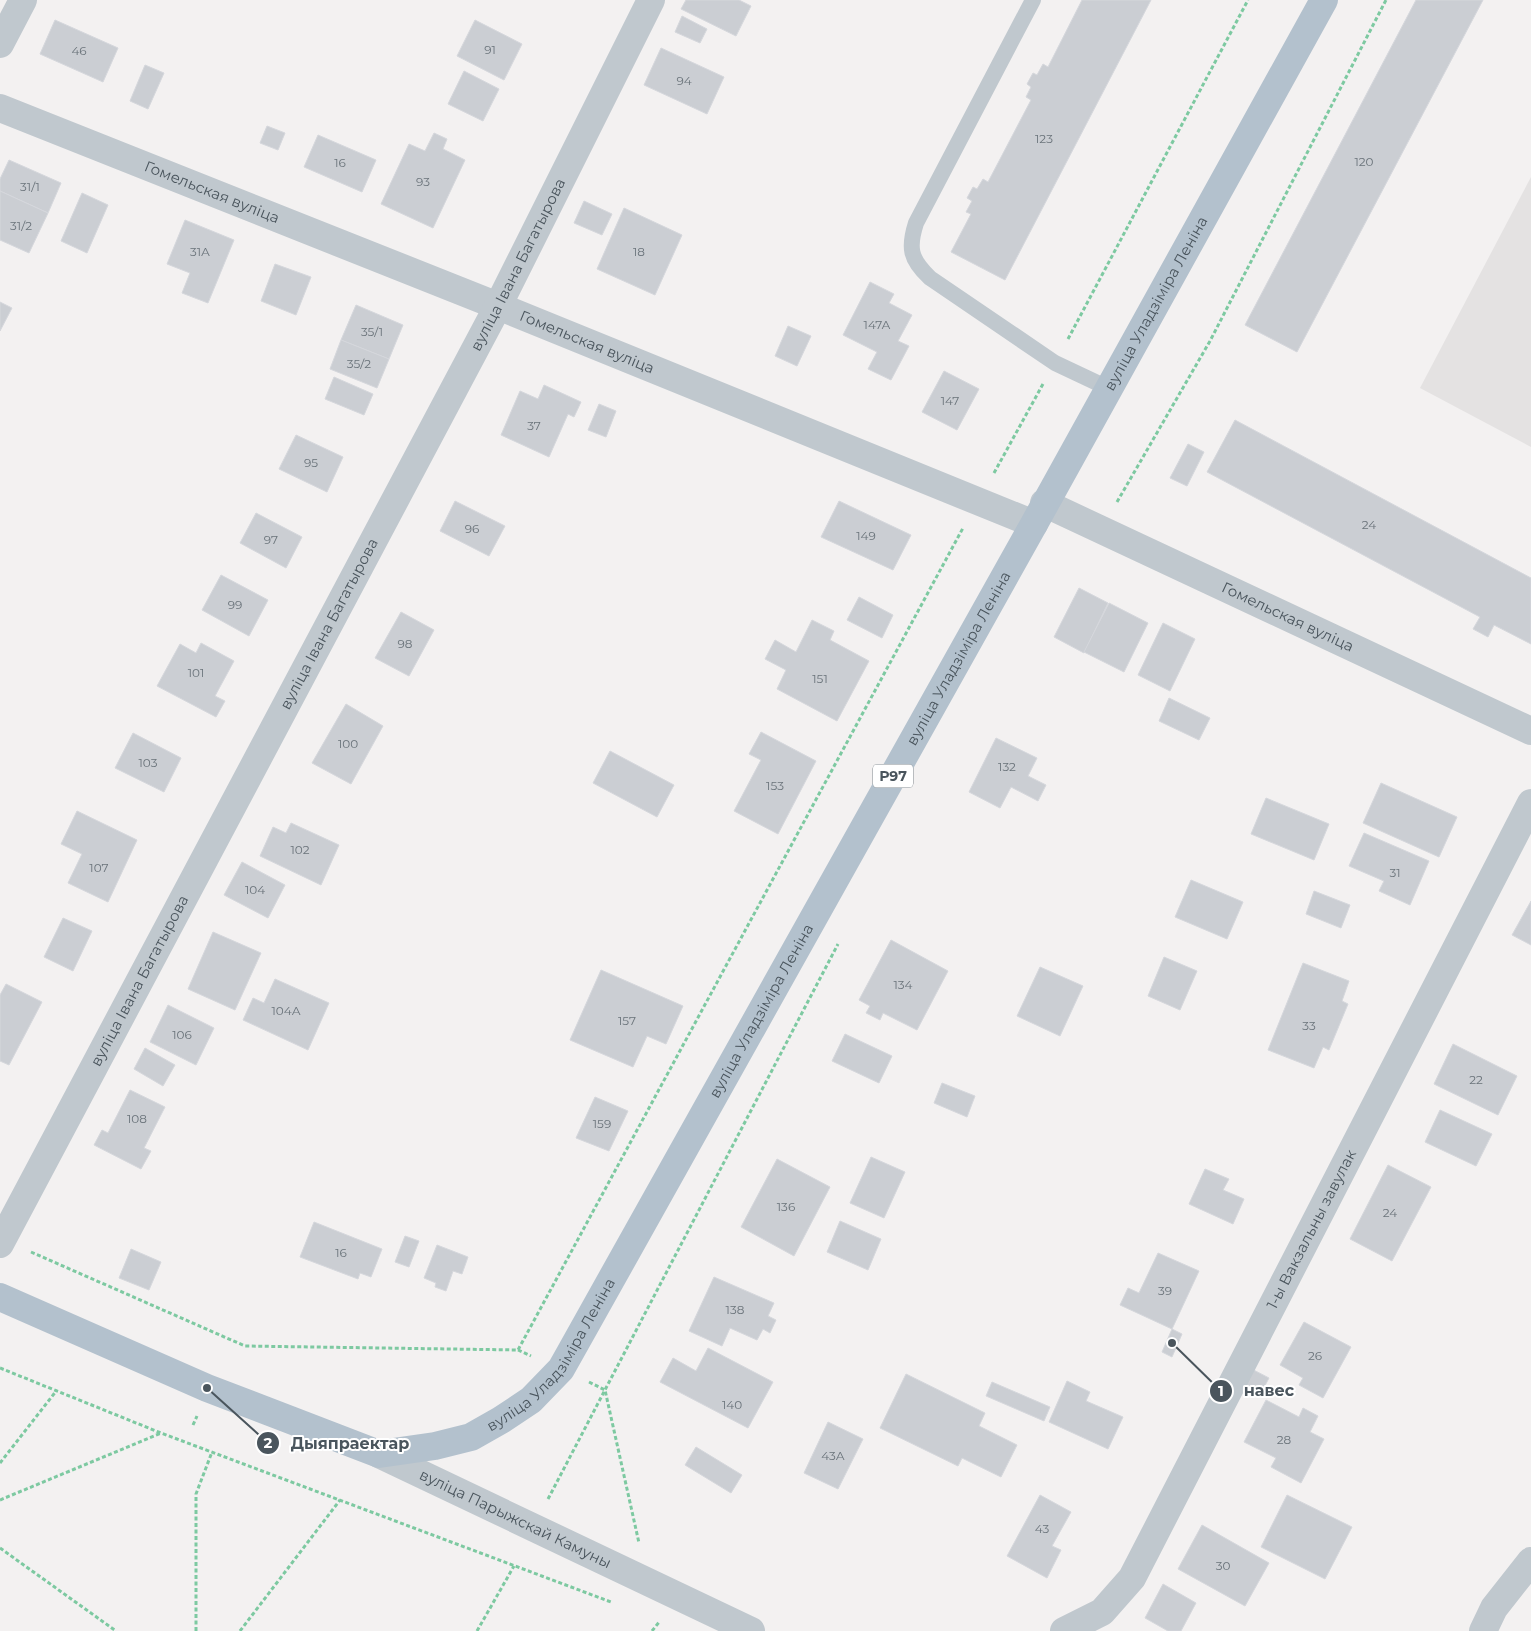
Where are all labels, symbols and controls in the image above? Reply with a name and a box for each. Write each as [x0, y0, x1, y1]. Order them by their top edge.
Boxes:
house number: 91 [484, 42, 496, 57]
house number: 46 [71, 43, 87, 58]
house number: 94 [676, 73, 692, 88]
house number: 123 [1035, 131, 1053, 146]
house number: 120 [1354, 154, 1374, 169]
house number: 16 [334, 155, 346, 170]
street label: Гомельская вуліца [142, 156, 282, 227]
house number: 93 [416, 174, 430, 189]
street label: вуліца Івана Багатырова [466, 175, 569, 354]
house number: 31/1 [20, 179, 40, 194]
street label: вуліца Уладзіміра Леніна [1100, 213, 1211, 394]
house number: 31/2 [10, 218, 32, 233]
house number: 31А [190, 244, 210, 259]
house number: 18 [633, 244, 645, 259]
street label: Гомельская вуліца [517, 306, 657, 378]
house number: 147А [864, 317, 891, 332]
house number: 35/1 [361, 324, 383, 339]
house number: 35/2 [347, 356, 371, 371]
house number: 147 [941, 393, 959, 408]
house number: 37 [527, 418, 541, 433]
house number: 95 [304, 455, 318, 470]
house number: 24 [1362, 517, 1376, 532]
house number: 96 [465, 521, 479, 536]
house number: 149 [856, 528, 876, 543]
house number: 97 [264, 532, 278, 547]
street label: вуліца Івана Багатырова [276, 535, 382, 713]
street label: вуліца Уладзіміра Леніна [902, 568, 1015, 749]
street label: Гомельская вуліца [1219, 578, 1357, 656]
house number: 99 [228, 597, 242, 612]
house number: 98 [398, 636, 413, 651]
house number: 101 [188, 665, 204, 680]
house number: 151 [812, 671, 828, 686]
house number: 100 [338, 736, 358, 751]
house number: 103 [139, 755, 158, 770]
house number: 132 [998, 759, 1016, 774]
road number: Р97 [873, 764, 913, 788]
house number: 153 [766, 778, 784, 793]
house number: 102 [290, 842, 310, 857]
house number: 107 [89, 860, 109, 875]
house number: 31 [1389, 865, 1401, 880]
house number: 104 [245, 882, 265, 897]
street label: вуліца Івана Багатырова [86, 892, 193, 1069]
street label: вуліца Уладзіміра Леніна [705, 920, 817, 1101]
house number: 134 [893, 977, 913, 992]
house number: 104А [271, 1003, 301, 1018]
house number: 157 [618, 1013, 636, 1028]
house number: 33 [1302, 1018, 1316, 1033]
house number: 106 [172, 1027, 192, 1042]
house number: 22 [1469, 1072, 1483, 1087]
house number: 108 [127, 1111, 147, 1126]
house number: 159 [593, 1116, 611, 1131]
street label: 1-ы Вакзальны завулак [1262, 1146, 1360, 1312]
house number: 136 [777, 1199, 795, 1214]
house number: 24 [1383, 1205, 1397, 1220]
house number: 16 [335, 1245, 347, 1260]
street label: вуліца Уладзіміра Леніна [483, 1275, 619, 1435]
house number: 39 [1158, 1283, 1172, 1298]
house number: 138 [726, 1302, 745, 1317]
house number: 26 [1308, 1348, 1322, 1363]
callout: навес [1209, 1375, 1304, 1406]
text: 1 [1218, 1381, 1224, 1400]
text: навес [1244, 1381, 1295, 1400]
house number: 140 [722, 1397, 742, 1412]
callout: Дыяпраектар [256, 1427, 419, 1458]
house number: 28 [1277, 1432, 1292, 1447]
text: 2 [264, 1433, 273, 1452]
text: Дыяпраектар [291, 1434, 409, 1453]
house number: 43А [821, 1448, 845, 1463]
street label: вуліца Парыжскай Камуны [417, 1465, 615, 1572]
house number: 43 [1035, 1521, 1049, 1536]
house number: 30 [1216, 1558, 1230, 1573]

